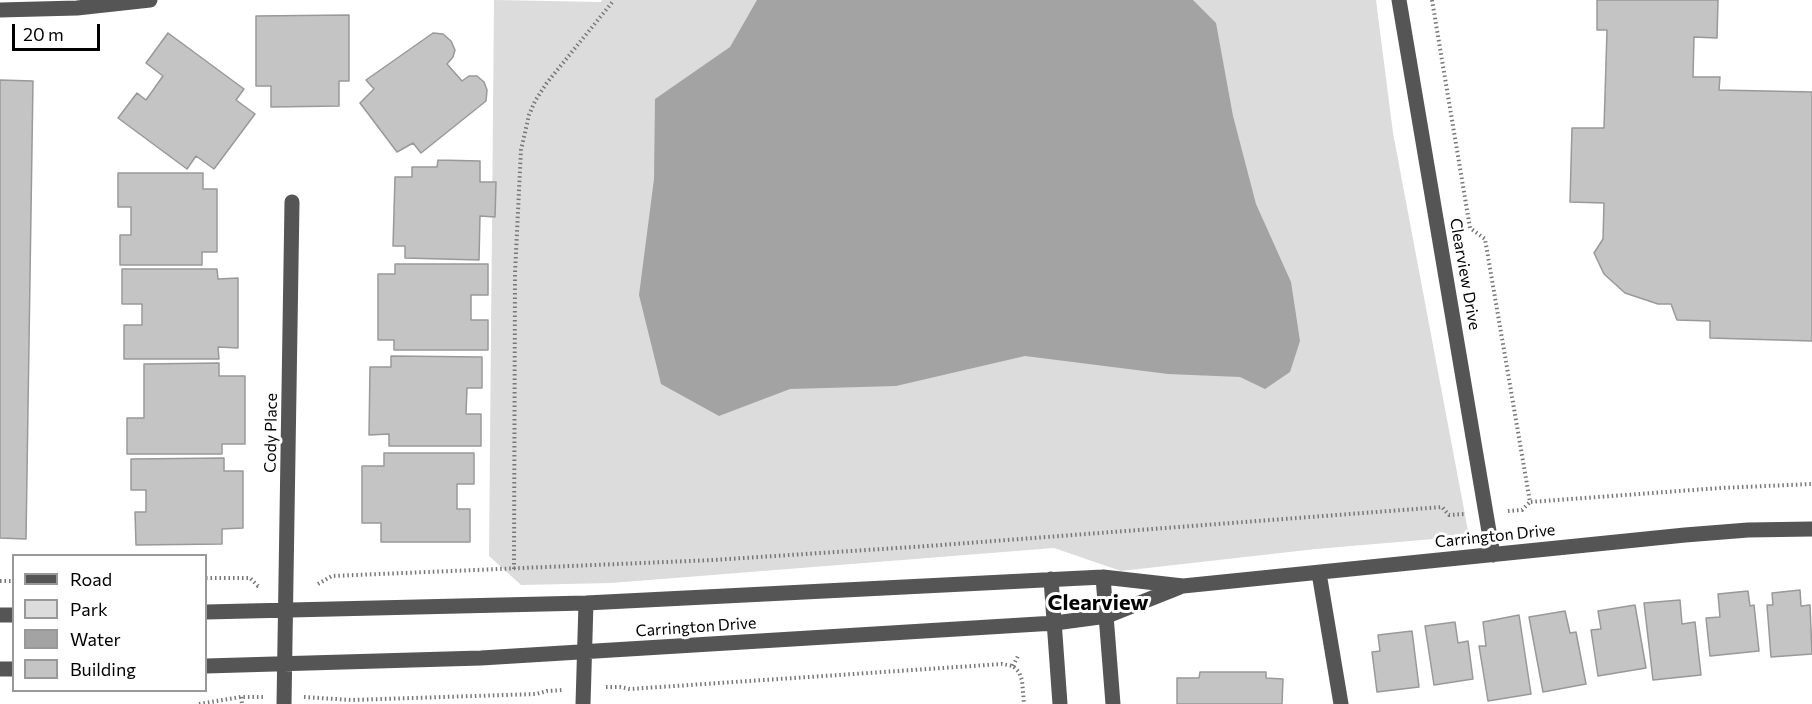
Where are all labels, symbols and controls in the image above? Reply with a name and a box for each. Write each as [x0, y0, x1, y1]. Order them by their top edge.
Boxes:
scale bar [15, 12, 104, 50]
text: 20 m [23, 23, 64, 45]
street label: Clearview Drive [1446, 217, 1484, 331]
street label: Cody Place [261, 393, 281, 473]
street label: Carrington Drive [1434, 520, 1556, 552]
legend [12, 554, 207, 692]
text: Road [70, 568, 112, 590]
district label: Clearview [1048, 590, 1148, 616]
text: Park [70, 598, 108, 620]
street label: Carrington Drive [635, 613, 757, 641]
text: Water [70, 628, 121, 650]
text: Building [70, 658, 136, 680]

